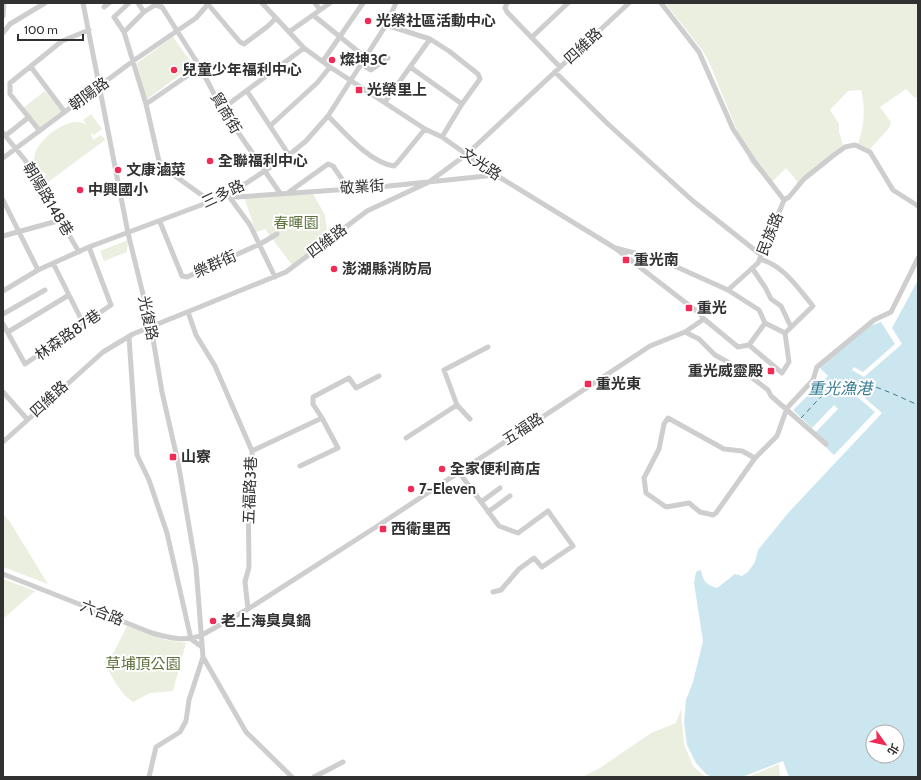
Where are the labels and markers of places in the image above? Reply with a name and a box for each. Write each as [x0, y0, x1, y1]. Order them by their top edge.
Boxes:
place label: 光榮社區活動中心 [376, 12, 496, 30]
marker: 光榮社區活動中心 [363, 16, 373, 26]
place label: 燦坤3C [340, 51, 387, 69]
marker: 燦坤3C [327, 55, 337, 65]
place label: 兒童少年福利中心 [182, 61, 302, 79]
marker: 兒童少年福利中心 [169, 65, 179, 75]
place label: 光榮里上 [367, 81, 427, 99]
marker: 光榮里上 [354, 85, 364, 95]
place label: 全聯福利中心 [218, 152, 308, 170]
marker: 全聯福利中心 [205, 156, 215, 166]
place label: 文康滷菜 [126, 161, 186, 179]
marker: 文康滷菜 [113, 165, 123, 175]
place label: 中興國小 [88, 181, 149, 199]
marker: 中興國小 [75, 185, 85, 195]
place label: 重光南 [634, 251, 679, 269]
marker: 重光南 [621, 255, 631, 265]
place label: 澎湖縣消防局 [342, 260, 432, 278]
marker: 澎湖縣消防局 [329, 264, 339, 274]
place label: 重光 [697, 299, 727, 317]
marker: 重光 [684, 303, 694, 313]
place label: 重光威靈殿 [688, 362, 763, 380]
marker: 重光威靈殿 [766, 366, 776, 376]
place label: 重光東 [596, 375, 641, 393]
marker: 重光東 [583, 379, 593, 389]
place label: 山寮 [181, 448, 211, 466]
marker: 山寮 [168, 452, 178, 462]
place label: 全家便利商店 [450, 460, 540, 478]
marker: 全家便利商店 [437, 464, 447, 474]
place label: 7-Eleven [419, 480, 476, 498]
marker: 7-Eleven [406, 484, 416, 494]
place label: 西衛里西 [391, 520, 451, 538]
marker: 西衛里西 [378, 524, 388, 534]
place label: 老上海臭臭鍋 [221, 612, 311, 630]
marker: 老上海臭臭鍋 [208, 616, 218, 626]

